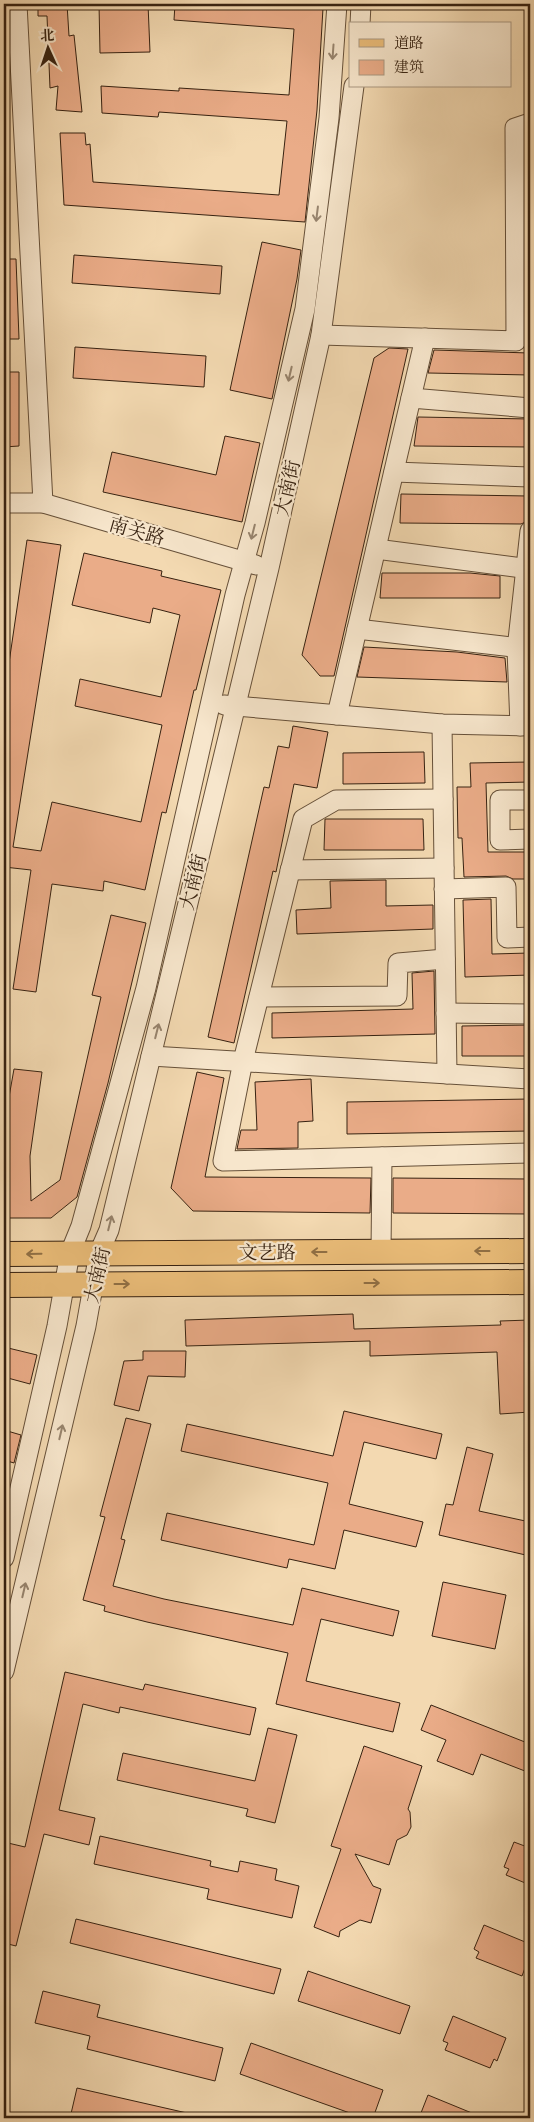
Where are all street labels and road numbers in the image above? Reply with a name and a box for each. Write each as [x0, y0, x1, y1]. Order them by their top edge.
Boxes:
street label: 大南街 [269, 458, 305, 518]
street label: 南关路 [106, 512, 168, 550]
street label: 大南街 [175, 852, 211, 912]
street label: 文艺路 [238, 1241, 296, 1264]
street label: 大南街 [79, 1245, 115, 1305]

